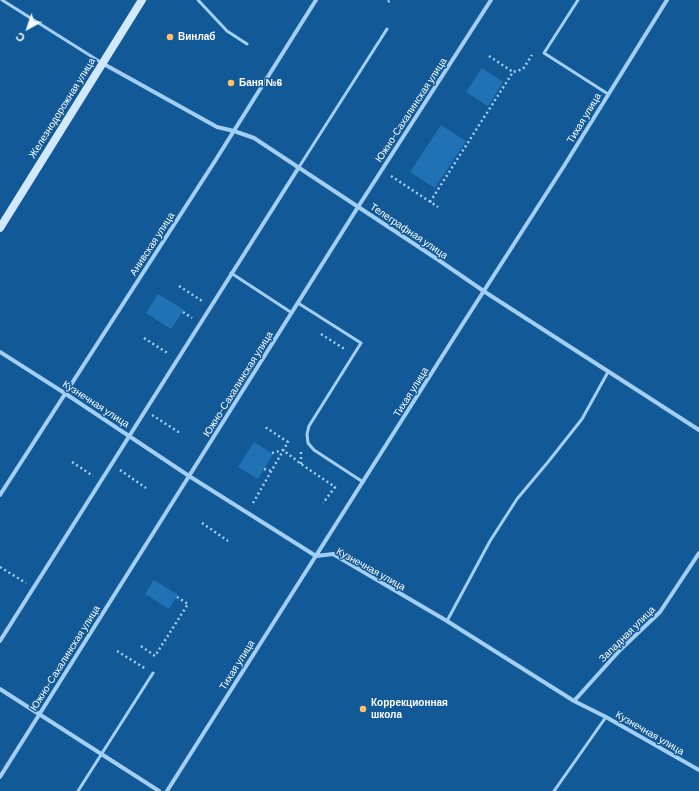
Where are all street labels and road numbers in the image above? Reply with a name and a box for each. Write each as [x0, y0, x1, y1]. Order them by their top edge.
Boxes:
street label: Железнодорожная улица [26, 56, 98, 160]
street label: Южно-Сахалинская улица [373, 56, 449, 164]
street label: Тихая улица [564, 91, 604, 145]
street label: Телеграфная улица [368, 201, 450, 261]
street label: Анивская улица [127, 210, 177, 278]
street label: Южно-Сахалинская улица [201, 329, 275, 439]
street label: Тихая улица [391, 365, 431, 419]
street label: Кузнечная улица [60, 378, 132, 430]
street label: Кузнечная улица [334, 545, 408, 593]
street label: Южно-Сахалинская улица [28, 603, 102, 713]
street label: Западная улица [596, 603, 658, 665]
street label: Тихая улица [217, 638, 257, 692]
street label: Кузнечная улица [614, 708, 686, 758]

